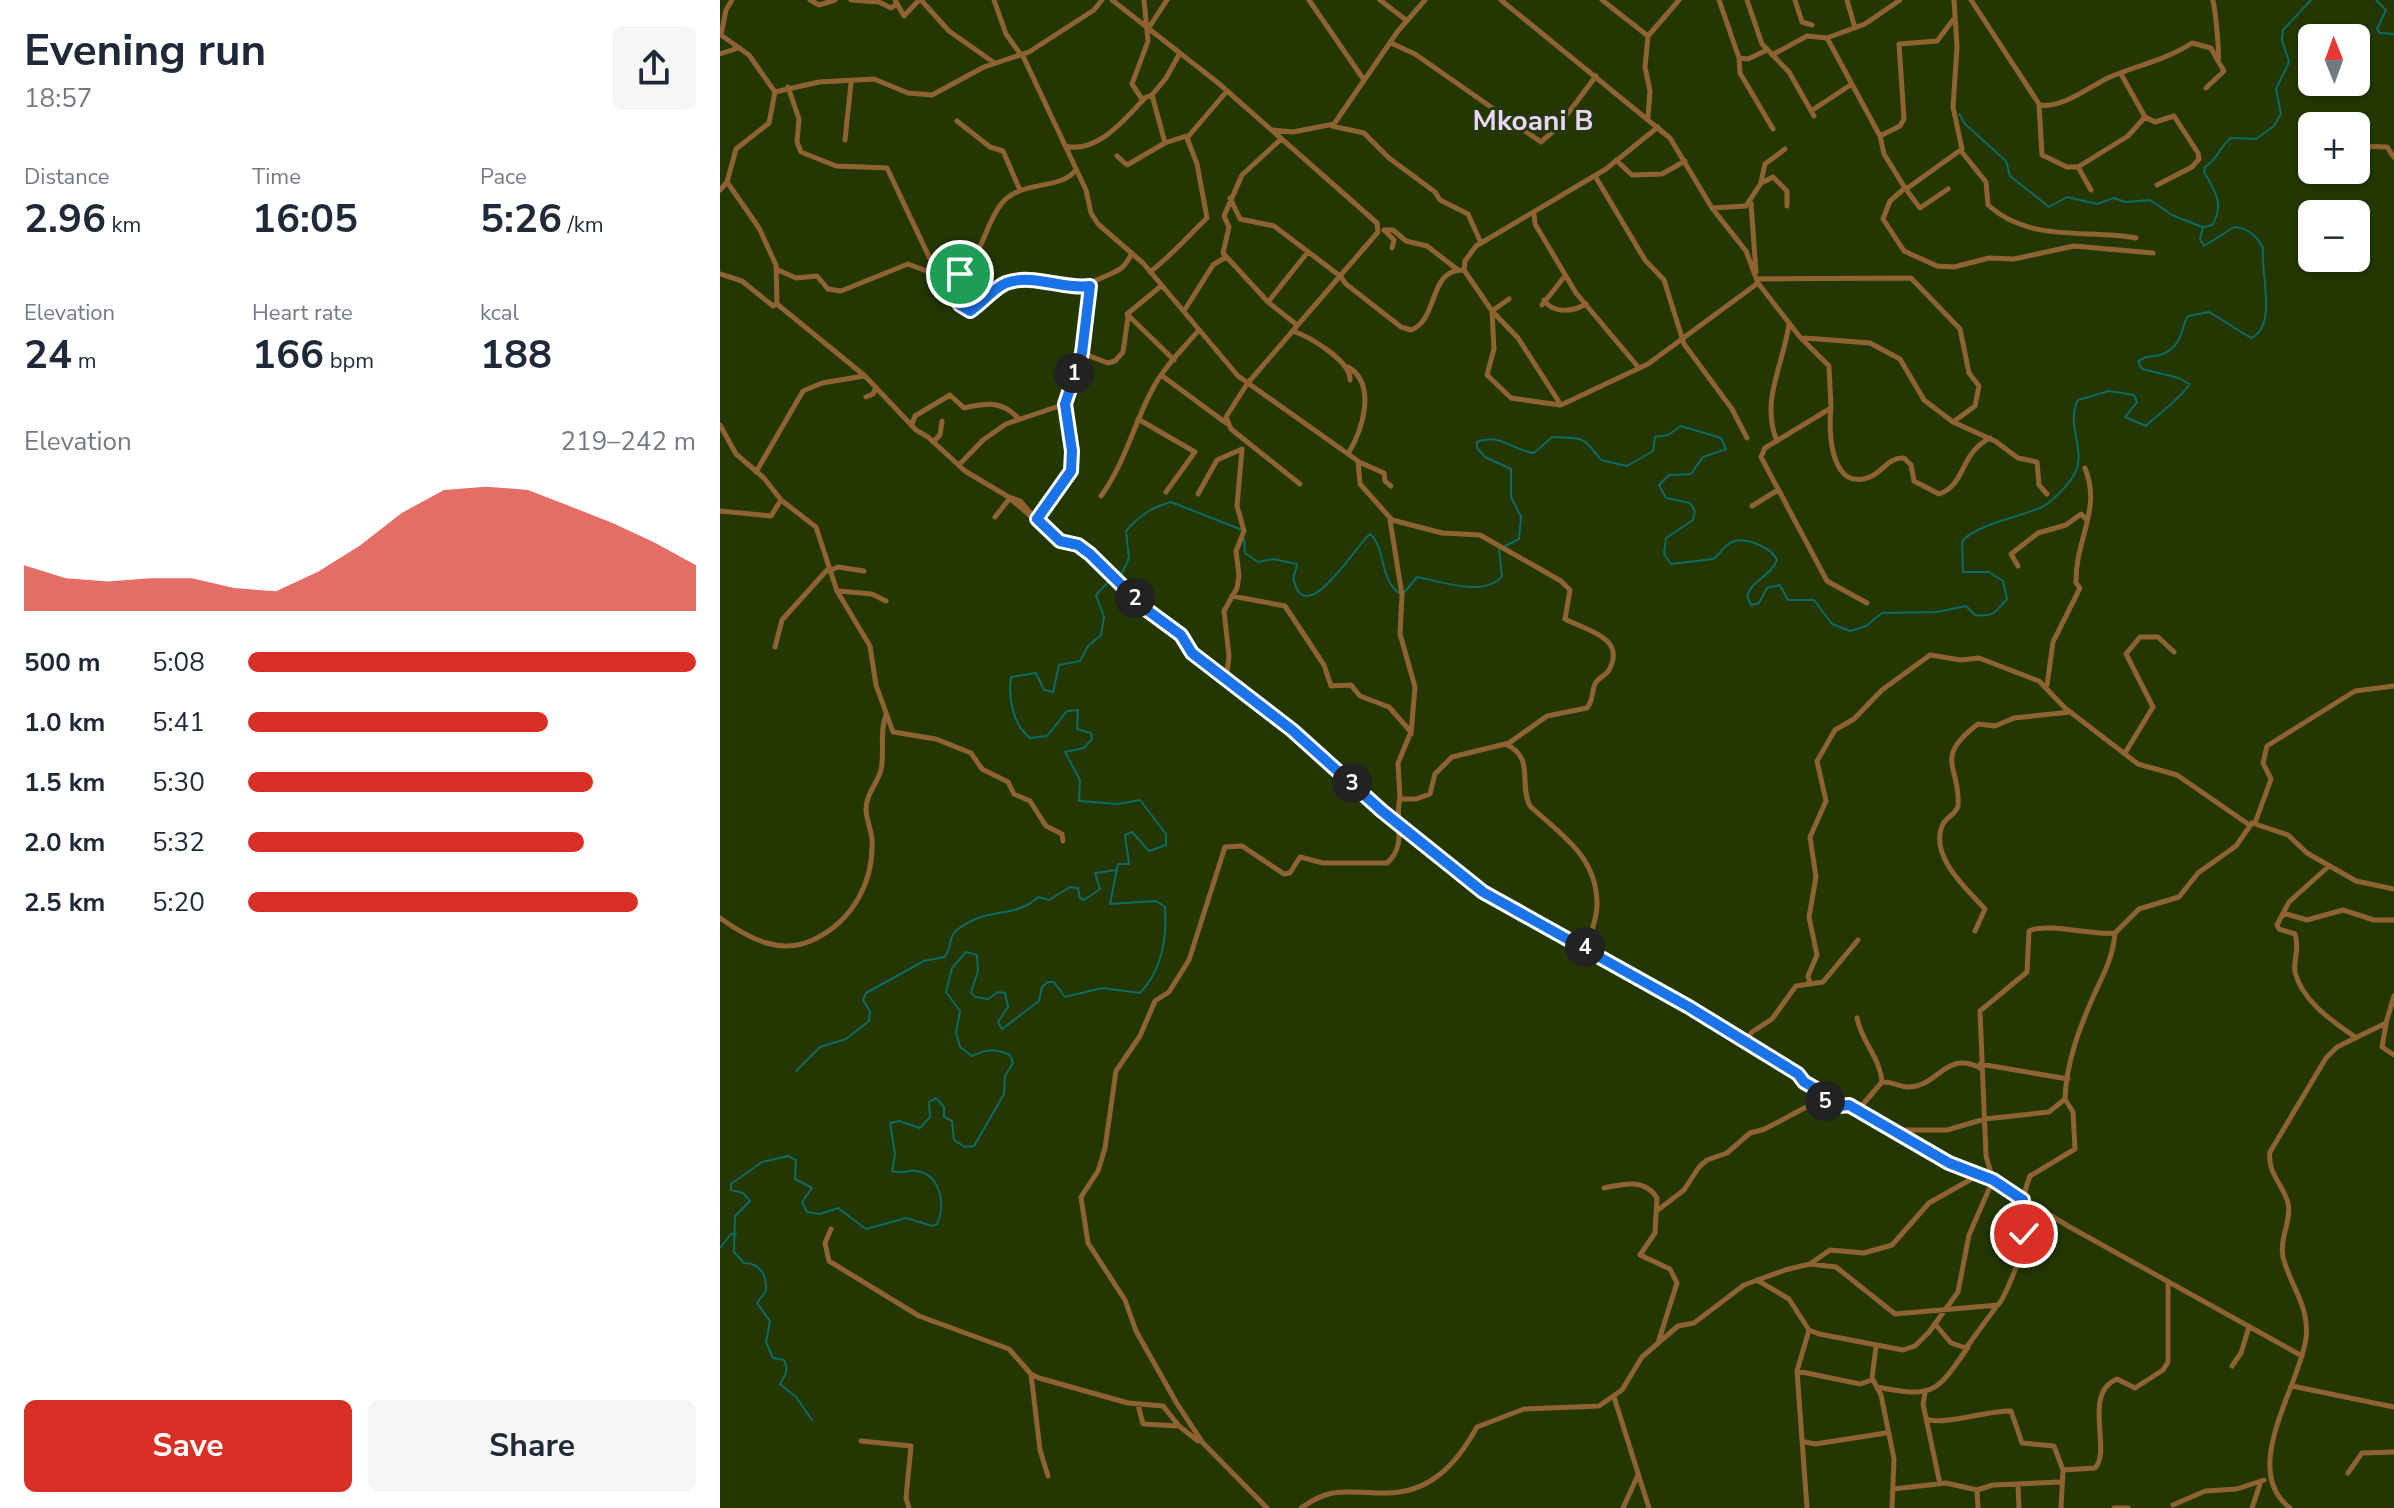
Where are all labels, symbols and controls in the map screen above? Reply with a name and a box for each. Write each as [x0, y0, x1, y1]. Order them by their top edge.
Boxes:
text: Evening run [24, 21, 266, 81]
north arrow [2298, 24, 2370, 96]
map controls [2298, 24, 2370, 272]
button: share [612, 26, 696, 110]
text: 18:57 [24, 81, 92, 116]
district label: Mkoani B [1473, 102, 1593, 140]
button: + [2298, 112, 2370, 184]
text: Distance [24, 162, 109, 192]
text: Time [252, 162, 301, 192]
text: Pace [480, 162, 527, 192]
text: 2.96 [24, 192, 106, 246]
text: 16:05 [252, 192, 358, 246]
text: 5:26 [480, 192, 562, 246]
button: − [2298, 200, 2370, 272]
text: km [106, 210, 141, 240]
text: /km [562, 210, 604, 240]
pin [926, 240, 994, 308]
icon: arrive [938, 252, 982, 296]
text: Elevation [24, 298, 115, 328]
text: Heart rate [252, 298, 353, 328]
text: kcal [480, 298, 519, 328]
text: 24 [24, 328, 72, 382]
text: 166 [252, 328, 324, 382]
text: 188 [480, 328, 552, 382]
text: m [72, 346, 97, 376]
text: bpm [324, 346, 374, 376]
pin: 1 [1054, 353, 1094, 393]
text: 1 [1067, 358, 1081, 388]
text: Elevation [24, 424, 132, 459]
text: 219–242 m [560, 424, 696, 459]
pin: 2 [1115, 578, 1155, 618]
text: 2 [1128, 583, 1142, 613]
text: 500 m [24, 645, 101, 680]
text: 5:08 [152, 645, 205, 680]
text: 1.0 km [24, 705, 105, 740]
text: 5:41 [152, 705, 205, 740]
pin: 3 [1332, 763, 1372, 803]
text: 1.5 km [24, 765, 105, 800]
text: 5:30 [152, 765, 205, 800]
text: 3 [1345, 768, 1359, 798]
text: 2.0 km [24, 825, 105, 860]
text: 5:32 [152, 825, 205, 860]
text: 2.5 km [24, 885, 105, 920]
text: 5:20 [152, 885, 205, 920]
pin: 4 [1565, 927, 1605, 967]
text: 4 [1578, 932, 1592, 962]
pin: 5 [1805, 1081, 1845, 1121]
text: 5 [1818, 1086, 1832, 1116]
pin [1990, 1200, 2058, 1268]
icon: check [2002, 1212, 2046, 1256]
button: Save [24, 1400, 352, 1492]
button: Share [368, 1400, 696, 1492]

